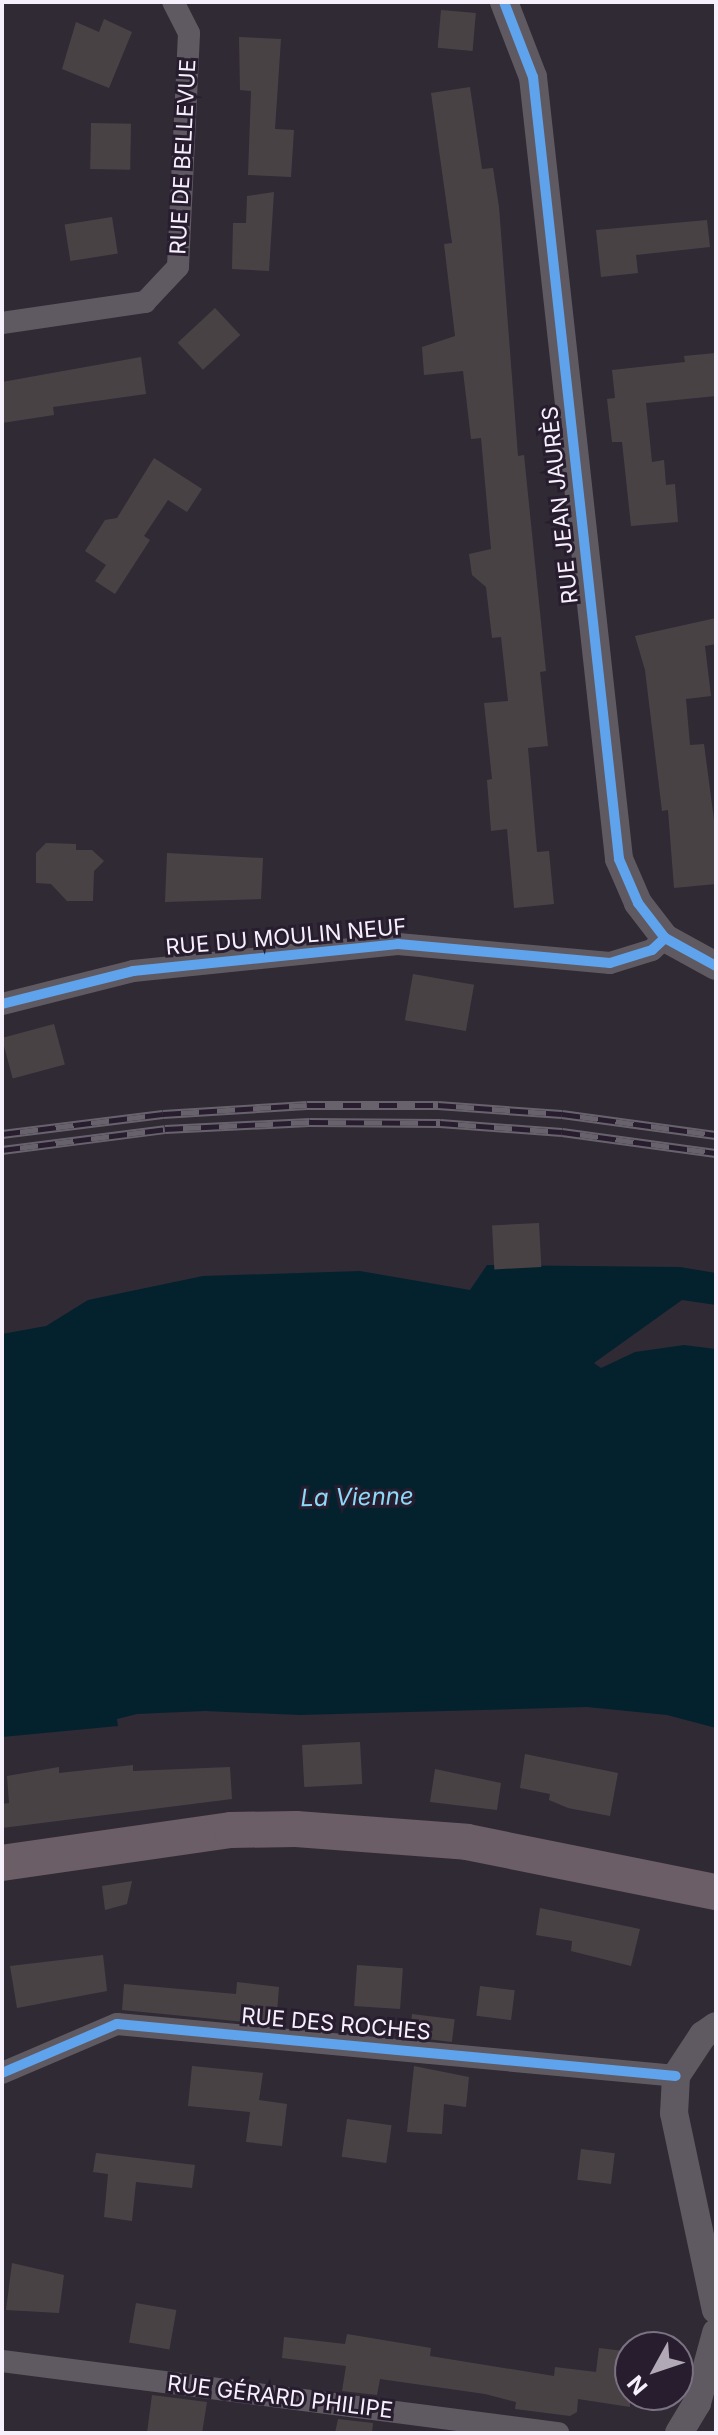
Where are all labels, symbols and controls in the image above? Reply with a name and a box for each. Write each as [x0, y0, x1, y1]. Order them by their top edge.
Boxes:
street label: RUE DE BELLEVUE [165, 59, 201, 255]
street label: RUE JEAN JAURÈS [537, 405, 583, 605]
street label: RUE DU MOULIN NEUF [164, 913, 408, 961]
water label: La Vienne [300, 1482, 414, 1512]
street label: RUE DES ROCHES [240, 2003, 432, 2045]
north arrow [614, 2331, 694, 2411]
street label: RUE GÉRARD PHILIPE [166, 2370, 394, 2424]
text: N [622, 2370, 652, 2400]

